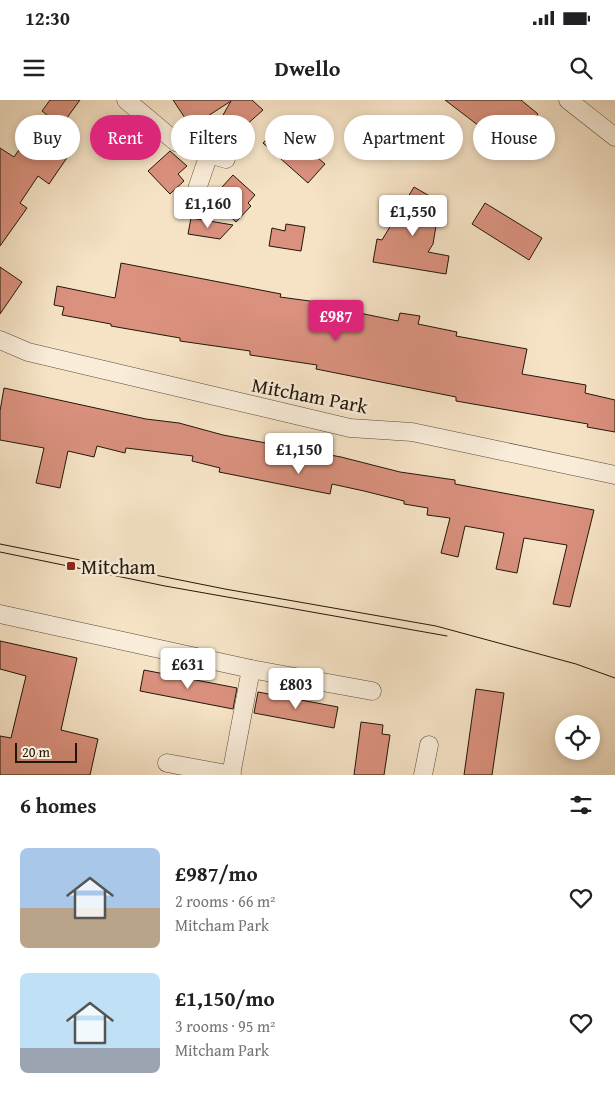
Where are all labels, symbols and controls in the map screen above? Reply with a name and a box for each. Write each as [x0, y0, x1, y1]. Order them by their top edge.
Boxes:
text: 12:30 [25, 4, 70, 32]
text: Dwello [275, 52, 340, 84]
icon: menu [20, 54, 48, 82]
icon: search [567, 54, 595, 82]
chip: Buy [15, 115, 80, 160]
chip: Rent [90, 115, 161, 160]
chip: Filters [171, 115, 255, 160]
chip: New [265, 115, 334, 160]
chip: Apartment [344, 115, 463, 160]
chip: House [473, 115, 555, 160]
pin: £1,160 [167, 186, 249, 229]
text: £1,160 [185, 191, 231, 215]
pin: £1,550 [372, 194, 454, 237]
text: £1,550 [390, 199, 436, 223]
pin: £987 [306, 300, 366, 342]
text: £987 [319, 304, 353, 328]
street label: Mitcham Park [249, 370, 371, 421]
pin: £1,150 [258, 432, 340, 475]
text: £1,150 [276, 437, 322, 461]
place label: Mitcham [81, 552, 156, 581]
marker: Mitcham [65, 560, 77, 572]
pin: £631 [158, 648, 218, 690]
text: £631 [171, 652, 205, 676]
pin: £803 [266, 668, 326, 710]
text: £803 [279, 672, 313, 696]
map controls [555, 715, 600, 760]
button: locate [555, 715, 600, 760]
scale bar [15, 740, 78, 763]
text: 20 m [22, 742, 50, 762]
text: 6 homes [20, 790, 96, 821]
icon: filters [567, 791, 595, 819]
text: £987/mo [175, 858, 258, 889]
icon: home [60, 868, 120, 928]
icon: heart [567, 884, 595, 912]
text: 2 rooms · 66 m² [175, 889, 275, 913]
text: Mitcham Park [175, 913, 269, 937]
text: £1,150/mo [175, 983, 275, 1014]
icon: home [60, 993, 120, 1053]
icon: heart [567, 1009, 595, 1037]
text: 3 rooms · 95 m² [175, 1014, 275, 1038]
text: Mitcham Park [175, 1038, 269, 1062]

